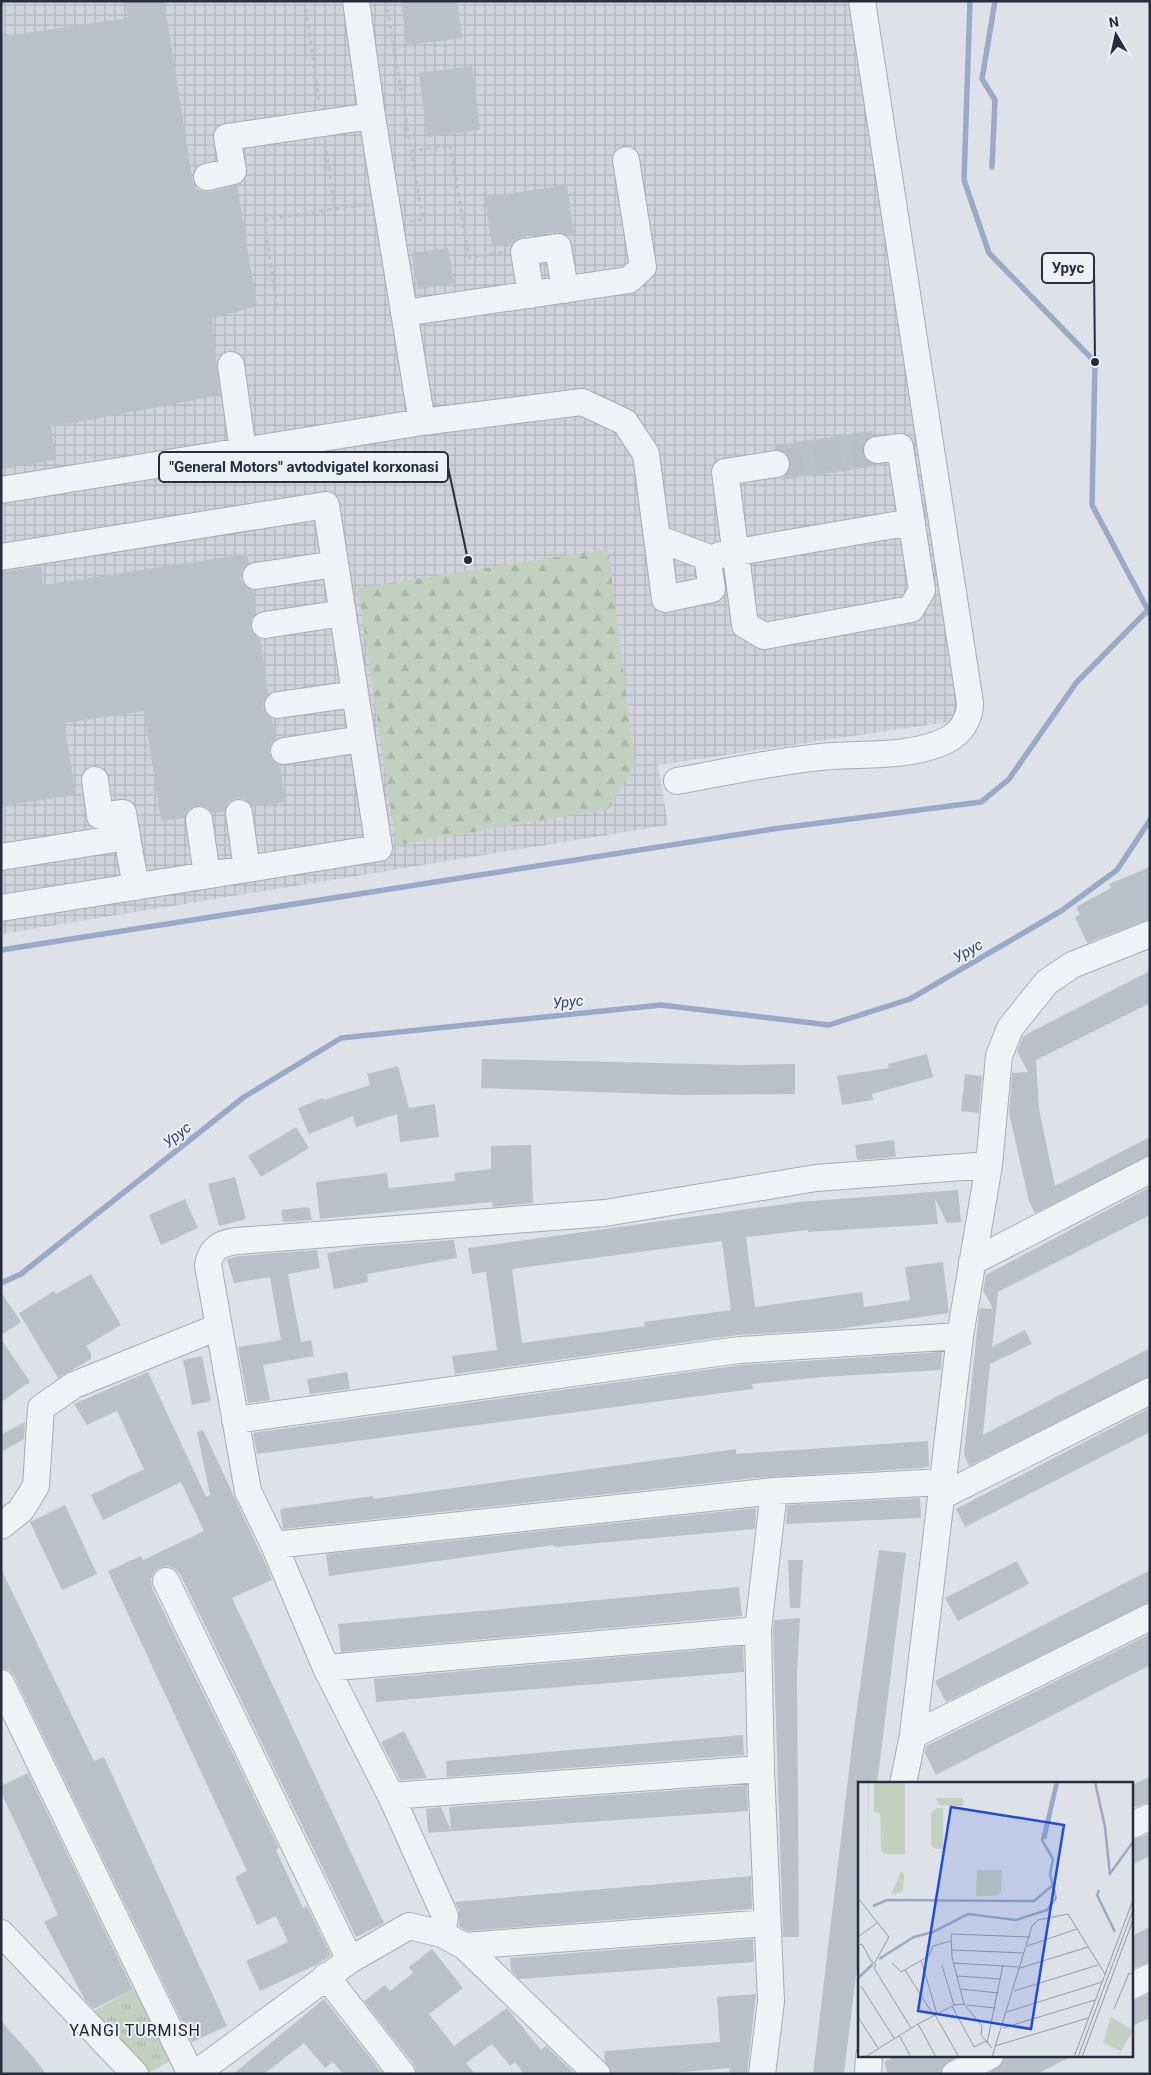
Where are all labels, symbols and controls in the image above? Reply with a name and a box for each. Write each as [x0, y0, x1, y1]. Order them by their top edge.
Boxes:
north arrow [1091, 10, 1141, 60]
text: N [1108, 13, 1120, 31]
callout: Урус [1042, 253, 1094, 283]
text: Урус [1052, 259, 1084, 277]
callout: "General Motors" avtodvigatel korxonasi [159, 452, 448, 482]
text: "General Motors" avtodvigatel korxonasi [169, 458, 439, 476]
water label: Урус [950, 935, 986, 967]
water label: Урус [552, 991, 585, 1013]
water label: Урус [159, 1118, 195, 1152]
inset map [858, 1782, 1134, 2058]
district label: YANGI TURMISH [69, 2021, 201, 2040]

